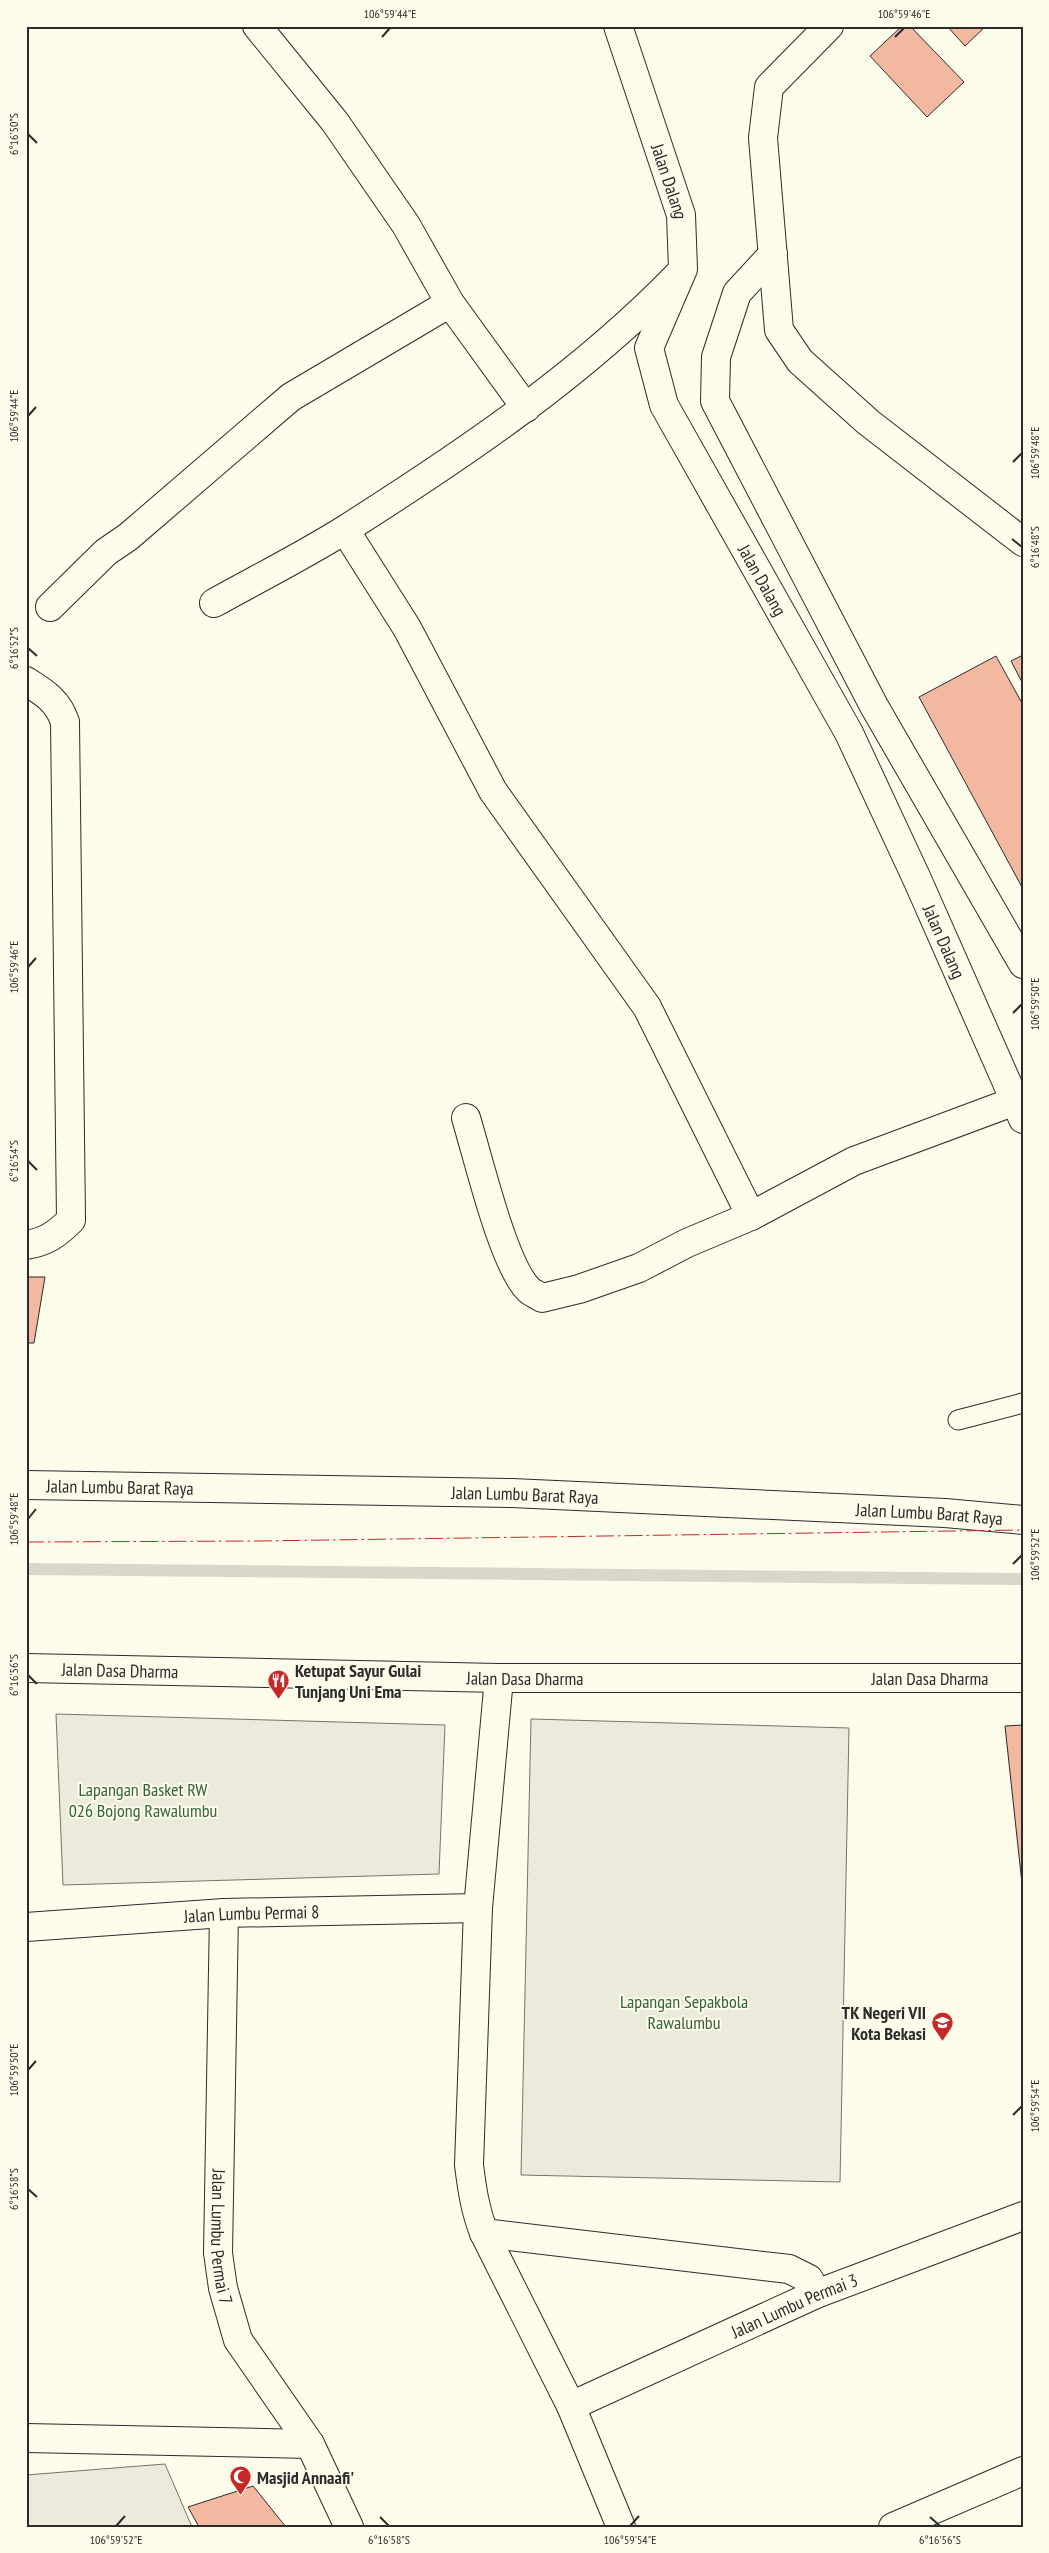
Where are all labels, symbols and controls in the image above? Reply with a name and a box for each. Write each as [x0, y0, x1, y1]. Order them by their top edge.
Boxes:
text: 106°59'44"E [364, 6, 416, 21]
text: 106°59'46"E [878, 6, 930, 21]
text: 6°16'50"S [6, 113, 21, 155]
street label: Jalan Dalang [646, 140, 693, 219]
text: 106°59'44"E [6, 390, 21, 442]
text: 106°59'48"E [1027, 427, 1042, 479]
text: 6°16'48"S [1027, 526, 1042, 568]
street label: Jalan Dalang [733, 539, 792, 620]
text: 6°16'52"S [6, 627, 21, 669]
street label: Jalan Dalang [918, 900, 971, 982]
text: 106°59'46"E [6, 941, 21, 993]
text: 106°59'50"E [1027, 978, 1042, 1030]
text: 6°16'54"S [6, 1140, 21, 1182]
street label: Jalan Lumbu Barat Raya [45, 1474, 194, 1499]
street label: Jalan Lumbu Barat Raya [450, 1480, 599, 1508]
text: 106°59'48"E [6, 1493, 21, 1545]
street label: Jalan Lumbu Barat Raya [854, 1497, 1004, 1530]
text: 106°59'52"E [1027, 1529, 1042, 1581]
text: 6°16'56"S [6, 1654, 21, 1696]
street label: Jalan Dasa Dharma [60, 1657, 179, 1683]
place label: Ketupat Sayur Gulai Tunjang Uni Ema [295, 1659, 421, 1703]
street label: Jalan Dasa Dharma [465, 1666, 583, 1690]
street label: Jalan Dasa Dharma [870, 1667, 988, 1690]
restaurant icon: Ketupat Sayur Gulai Tunjang Uni Ema [267, 1668, 291, 1699]
park label: Lapangan Basket RW 026 Bojong Rawalumbu [69, 1778, 217, 1822]
street label: Jalan Lumbu Permai 8 [182, 1900, 320, 1927]
park label: Lapangan Sepakbola Rawalumbu [620, 1990, 748, 2034]
place label: TK Negeri VII Kota Bekasi [842, 2001, 926, 2045]
school or university icon: TK Negeri VII Kota Bekasi [930, 2010, 954, 2041]
text: 106°59'50"E [6, 2044, 21, 2096]
text: 106°59'54"E [1027, 2080, 1042, 2132]
text: 6°16'58"S [6, 2168, 21, 2210]
street label: Jalan Lumbu Permai 7 [206, 2168, 239, 2307]
street label: Jalan Lumbu Permai 3 [726, 2268, 861, 2343]
mosque icon: Masjid Annaafi' [229, 2465, 253, 2496]
place label: Masjid Annaafi' [257, 2466, 354, 2489]
text: 106°59'52"E [90, 2532, 142, 2547]
text: 6°16'58"S [368, 2532, 410, 2547]
text: 106°59'54"E [604, 2532, 656, 2547]
text: 6°16'56"S [919, 2532, 961, 2547]

